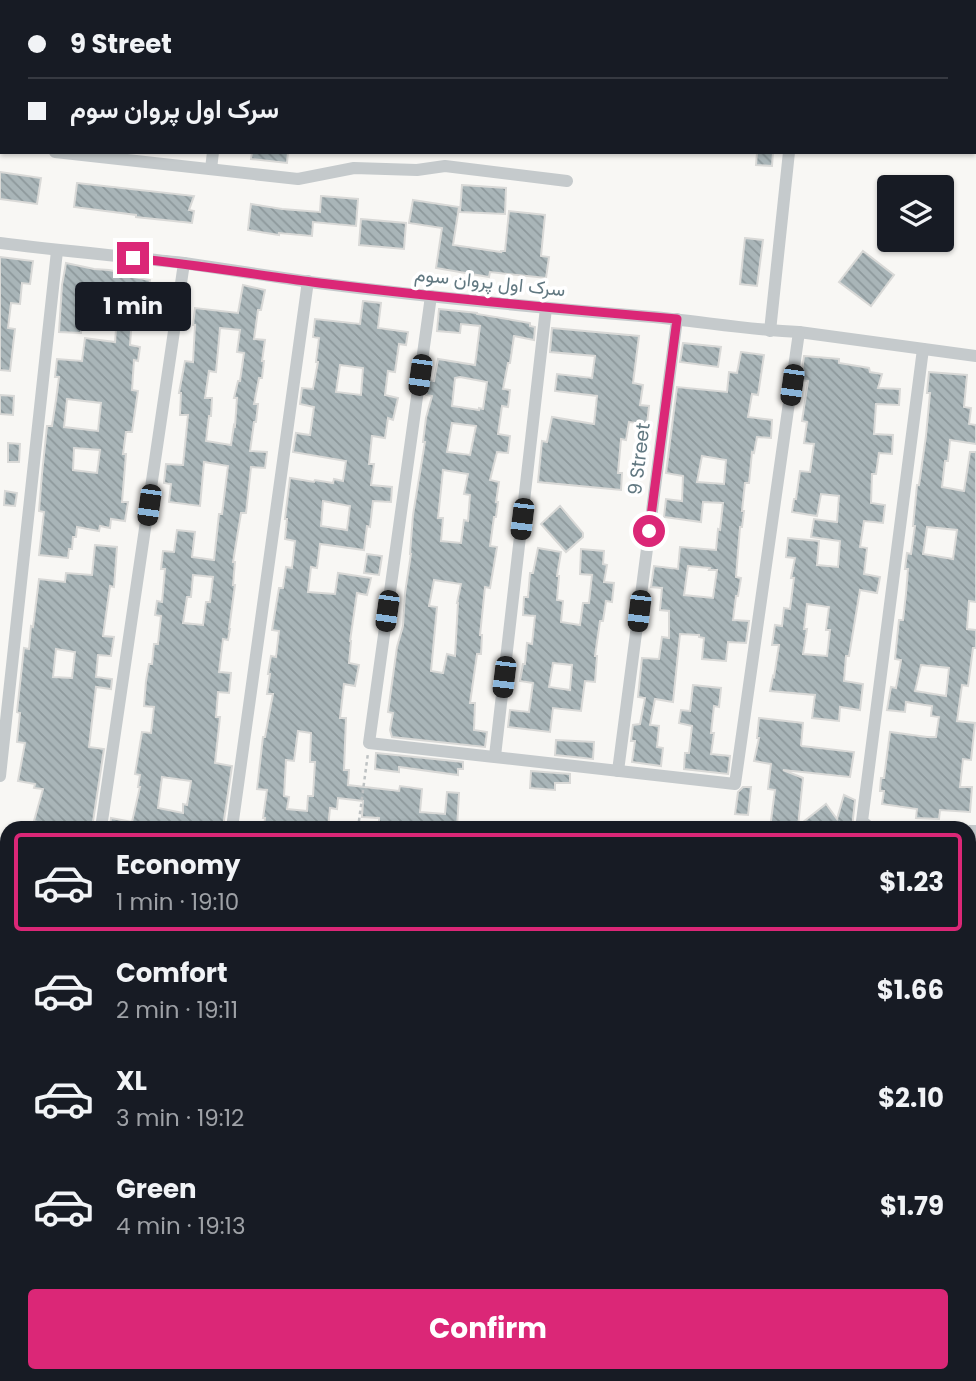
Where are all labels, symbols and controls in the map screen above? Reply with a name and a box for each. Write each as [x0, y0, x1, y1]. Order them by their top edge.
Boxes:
text: 9 Street [70, 26, 172, 62]
text: سرک اول پروان سوم [70, 91, 279, 127]
map controls [877, 175, 954, 252]
button: layers [877, 175, 954, 252]
route end [117, 242, 149, 274]
street label: سرک اول پروان سوم [413, 261, 567, 303]
callout: 1 min [75, 282, 191, 332]
text: 1 min [103, 290, 163, 322]
car [407, 353, 434, 397]
car [779, 363, 806, 407]
street label: 9 Street [621, 421, 657, 497]
car [136, 483, 163, 527]
car [510, 497, 535, 541]
route start [633, 515, 665, 547]
car [374, 589, 401, 633]
car [627, 589, 652, 633]
car [492, 655, 517, 699]
text: Economy [116, 847, 240, 883]
icon: car [32, 851, 95, 914]
text: $1.23 [879, 864, 944, 900]
text: 1 min · 19:10 [116, 886, 239, 918]
text: Comfort [116, 955, 228, 991]
icon: car [32, 959, 95, 1022]
text: $1.66 [877, 972, 944, 1008]
text: 2 min · 19:11 [116, 994, 238, 1026]
text: XL [116, 1063, 147, 1099]
icon: car [32, 1067, 95, 1130]
text: $2.10 [878, 1080, 944, 1116]
text: 3 min · 19:12 [116, 1102, 244, 1134]
text: Green [116, 1171, 197, 1207]
icon: car [32, 1175, 95, 1238]
text: $1.79 [880, 1188, 944, 1224]
text: 4 min · 19:13 [116, 1210, 246, 1242]
button: Confirm [28, 1289, 948, 1369]

